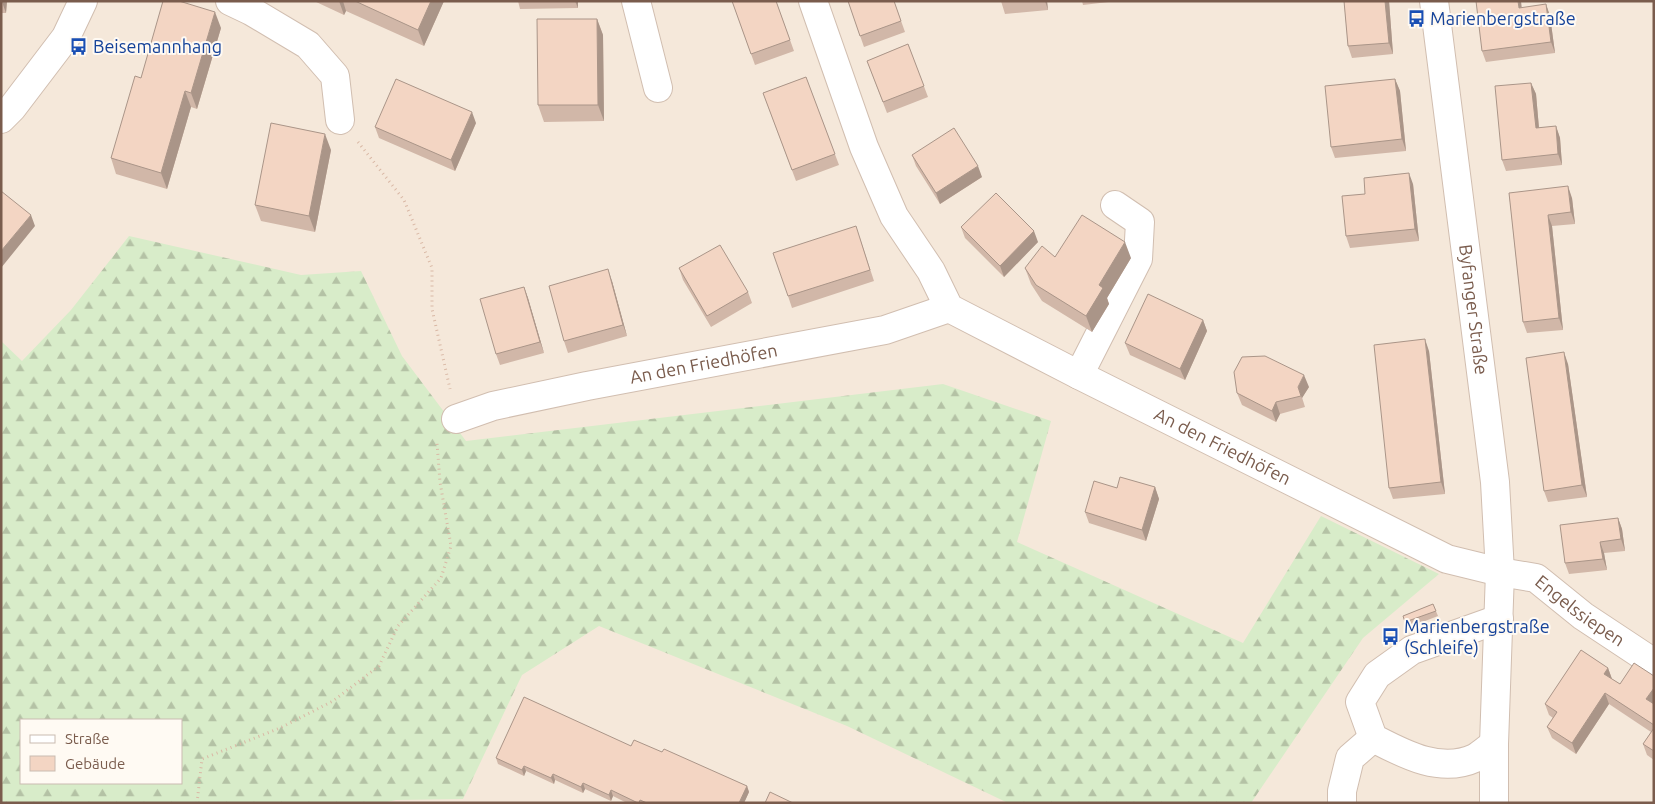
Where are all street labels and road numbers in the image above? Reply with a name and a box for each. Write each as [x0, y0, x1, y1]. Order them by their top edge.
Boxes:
street label: Byfanger Straße [1456, 243, 1492, 376]
street label: An den Friedhöfen [628, 339, 779, 387]
street label: An den Friedhöfen [1152, 403, 1294, 488]
street label: Engelssiepen [1532, 571, 1629, 650]

